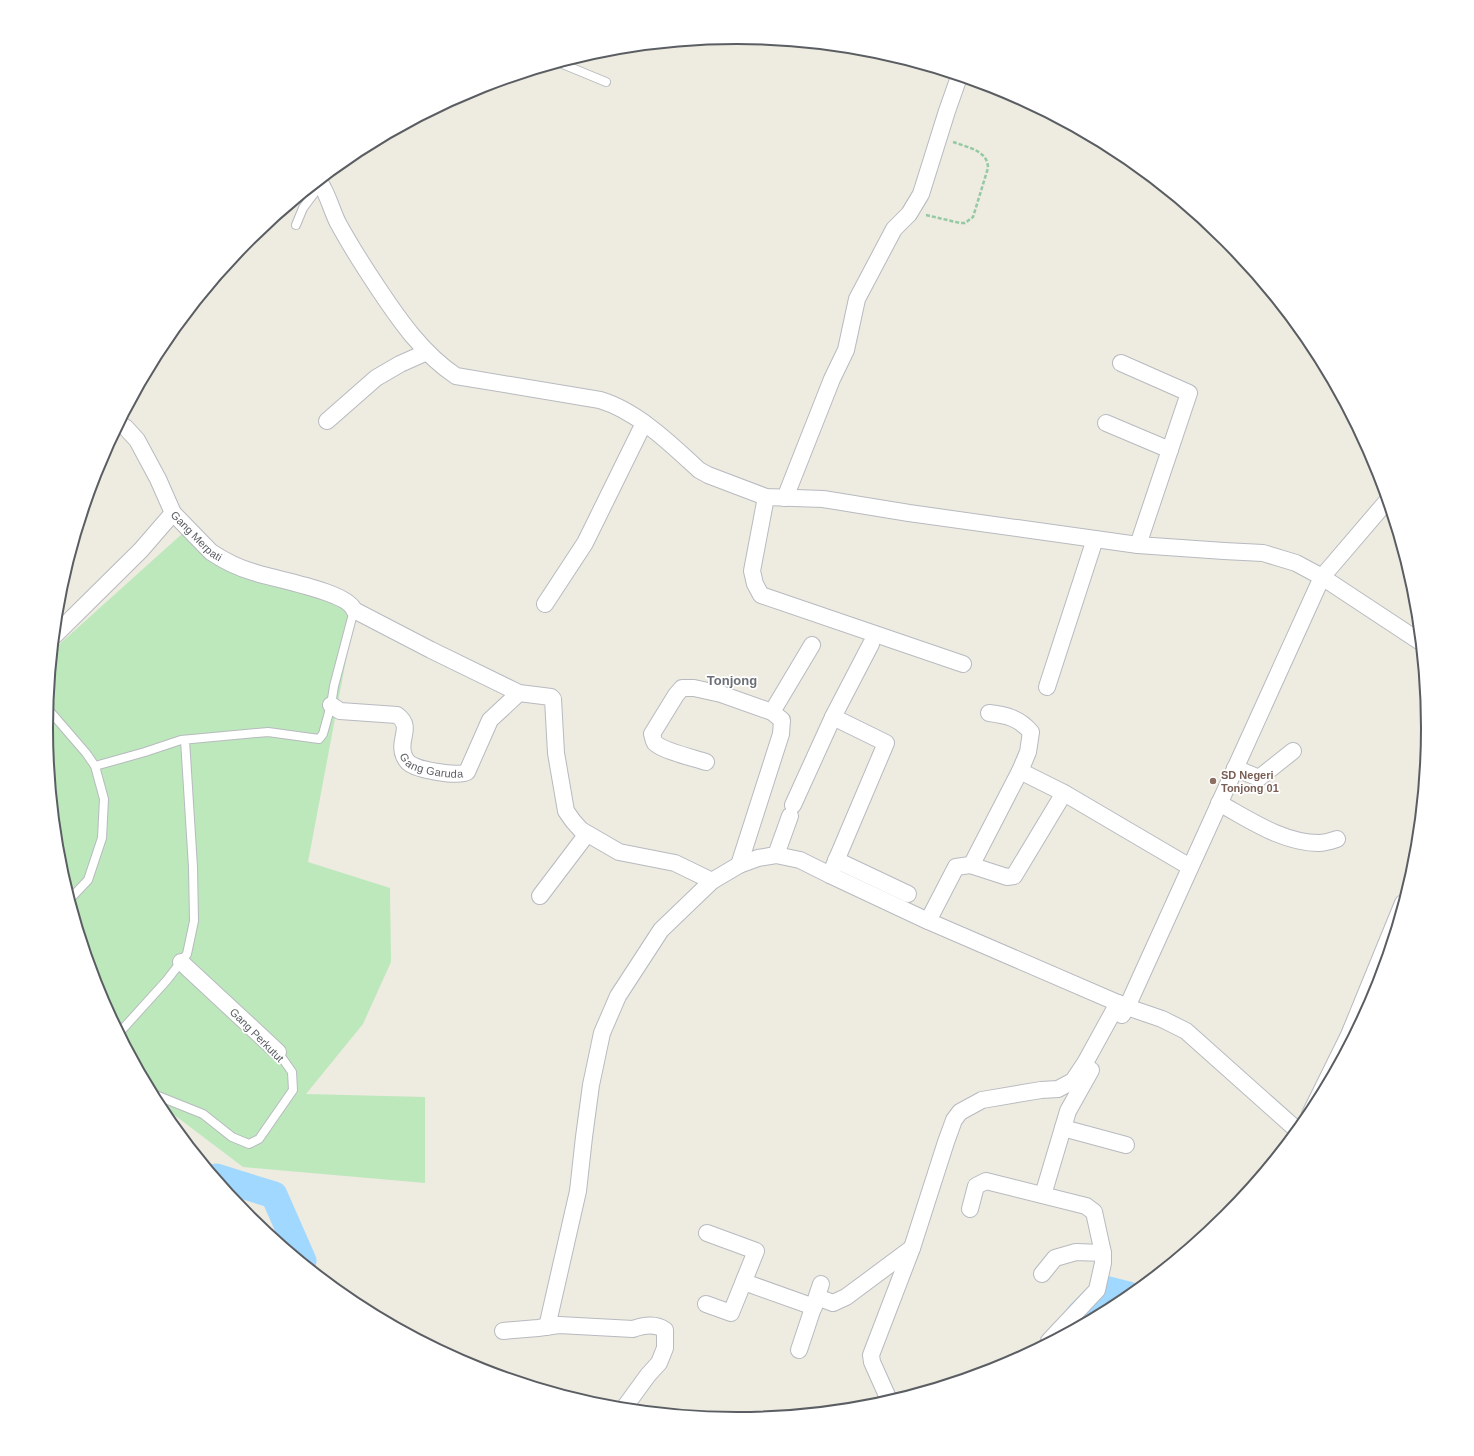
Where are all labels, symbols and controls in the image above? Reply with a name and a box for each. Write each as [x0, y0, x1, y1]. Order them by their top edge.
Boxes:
street label: Gang Merpati [168, 509, 224, 563]
district label: Tonjong [707, 673, 757, 688]
street label: Gang Garuda [397, 751, 464, 780]
place label: SD Negeri Tonjong 01 [1221, 769, 1279, 794]
marker: SD Negeri Tonjong 01 [1208, 776, 1218, 786]
street label: Gang Perkutut [228, 1006, 286, 1064]

